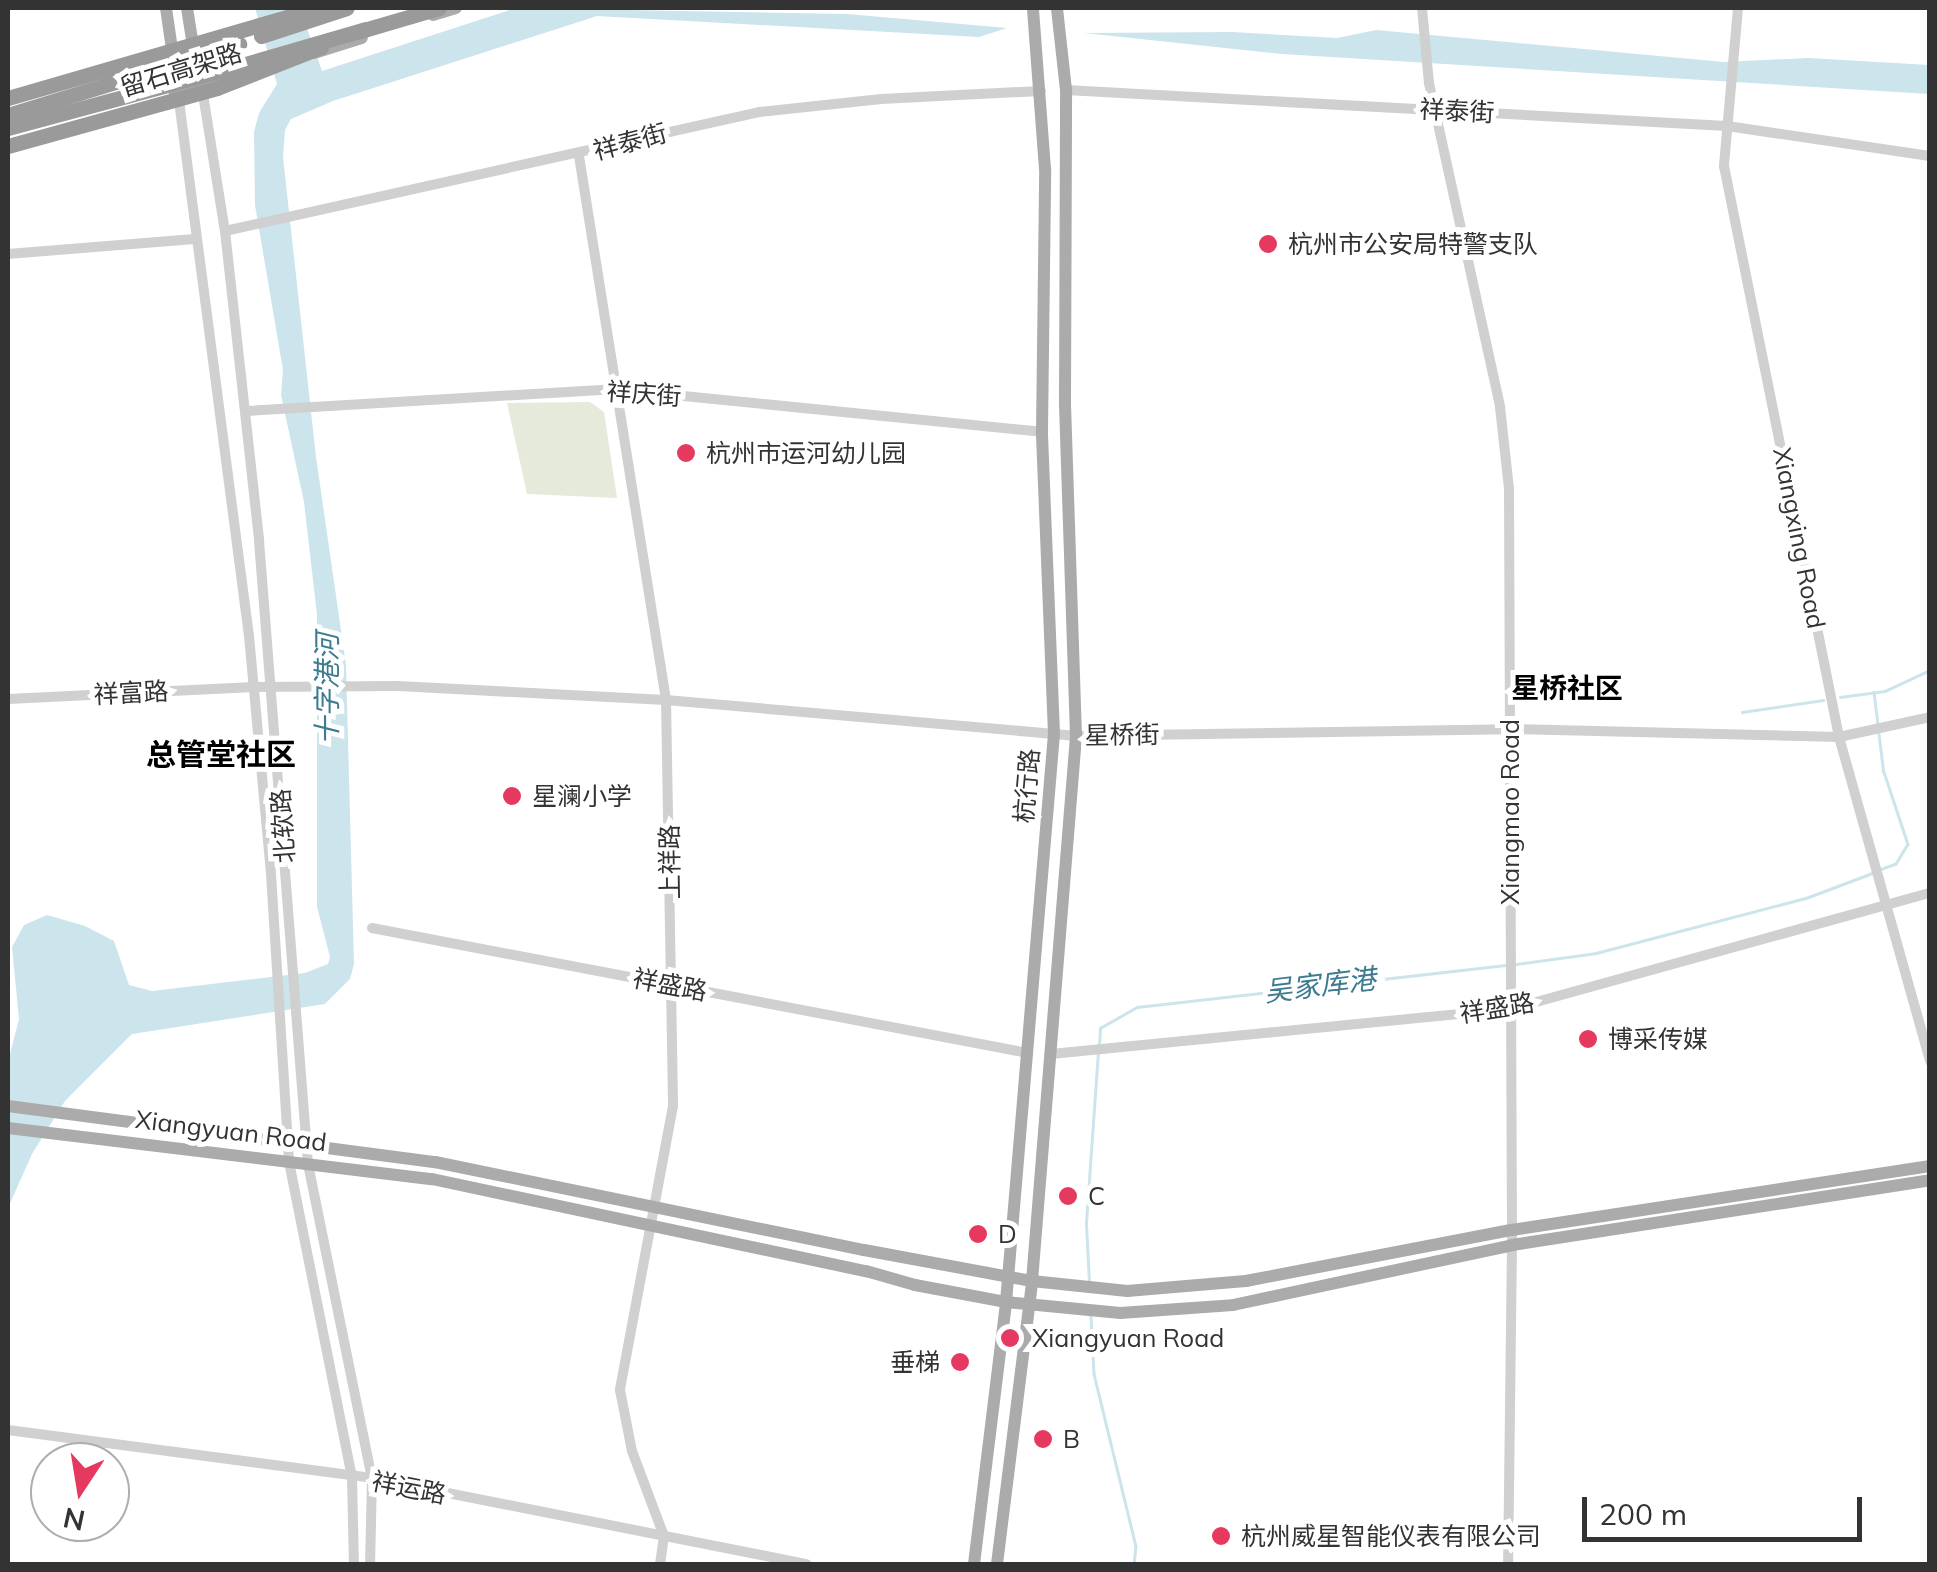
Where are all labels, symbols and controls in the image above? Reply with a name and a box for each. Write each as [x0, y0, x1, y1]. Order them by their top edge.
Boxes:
street label: 留石高架路 [117, 37, 245, 103]
street label: 祥泰街 [1419, 94, 1495, 128]
street label: 祥泰街 [590, 118, 670, 166]
place label: 杭州市公安局特警支队 [1288, 229, 1538, 259]
marker: 杭州市公安局特警支队 [1257, 233, 1279, 255]
street label: 祥庆街 [606, 376, 682, 412]
place label: 杭州市运河幼儿园 [706, 438, 906, 468]
marker: 杭州市运河幼儿园 [675, 442, 697, 464]
street label: Xiangxing Road [1767, 445, 1831, 631]
water label: 十字港河 [310, 633, 344, 745]
district label: 星桥社区 [1511, 671, 1623, 705]
street label: 祥富路 [93, 676, 169, 710]
street label: 星桥街 [1084, 719, 1160, 751]
street label: Xiangmao Road [1495, 719, 1525, 905]
district label: 总管堂社区 [146, 736, 296, 772]
street label: 杭行路 [1009, 747, 1045, 825]
place label: 星澜小学 [532, 781, 632, 811]
marker: 星澜小学 [501, 785, 523, 807]
street label: 北软路 [265, 788, 301, 864]
street label: 上祥路 [654, 824, 686, 900]
water label: 吴家库港 [1262, 962, 1378, 1008]
street label: 祥盛路 [630, 963, 710, 1007]
street label: 祥盛路 [1458, 987, 1536, 1029]
place label: 博采传媒 [1608, 1024, 1708, 1054]
marker: 博采传媒 [1577, 1028, 1599, 1050]
street label: Xiangyuan Road [134, 1104, 328, 1158]
place label: C [1088, 1181, 1105, 1211]
marker: C [1057, 1185, 1079, 1207]
place label: D [998, 1219, 1017, 1249]
marker: D [967, 1223, 989, 1245]
place label: Xiangyuan Road [1032, 1323, 1224, 1353]
marker: Xiangyuan Road [997, 1325, 1023, 1351]
place label: 垂梯 [890, 1347, 940, 1377]
marker: 垂梯 [949, 1351, 971, 1373]
place label: B [1063, 1424, 1080, 1454]
marker: B [1032, 1428, 1054, 1450]
north arrow [30, 1442, 130, 1542]
street label: 祥运路 [369, 1466, 449, 1510]
scale bar [1587, 1477, 1867, 1539]
text: 200 m [1599, 1495, 1687, 1533]
text: N [60, 1501, 88, 1539]
place label: 杭州威星智能仪表有限公司 [1241, 1521, 1541, 1551]
marker: 杭州威星智能仪表有限公司 [1210, 1525, 1232, 1547]

